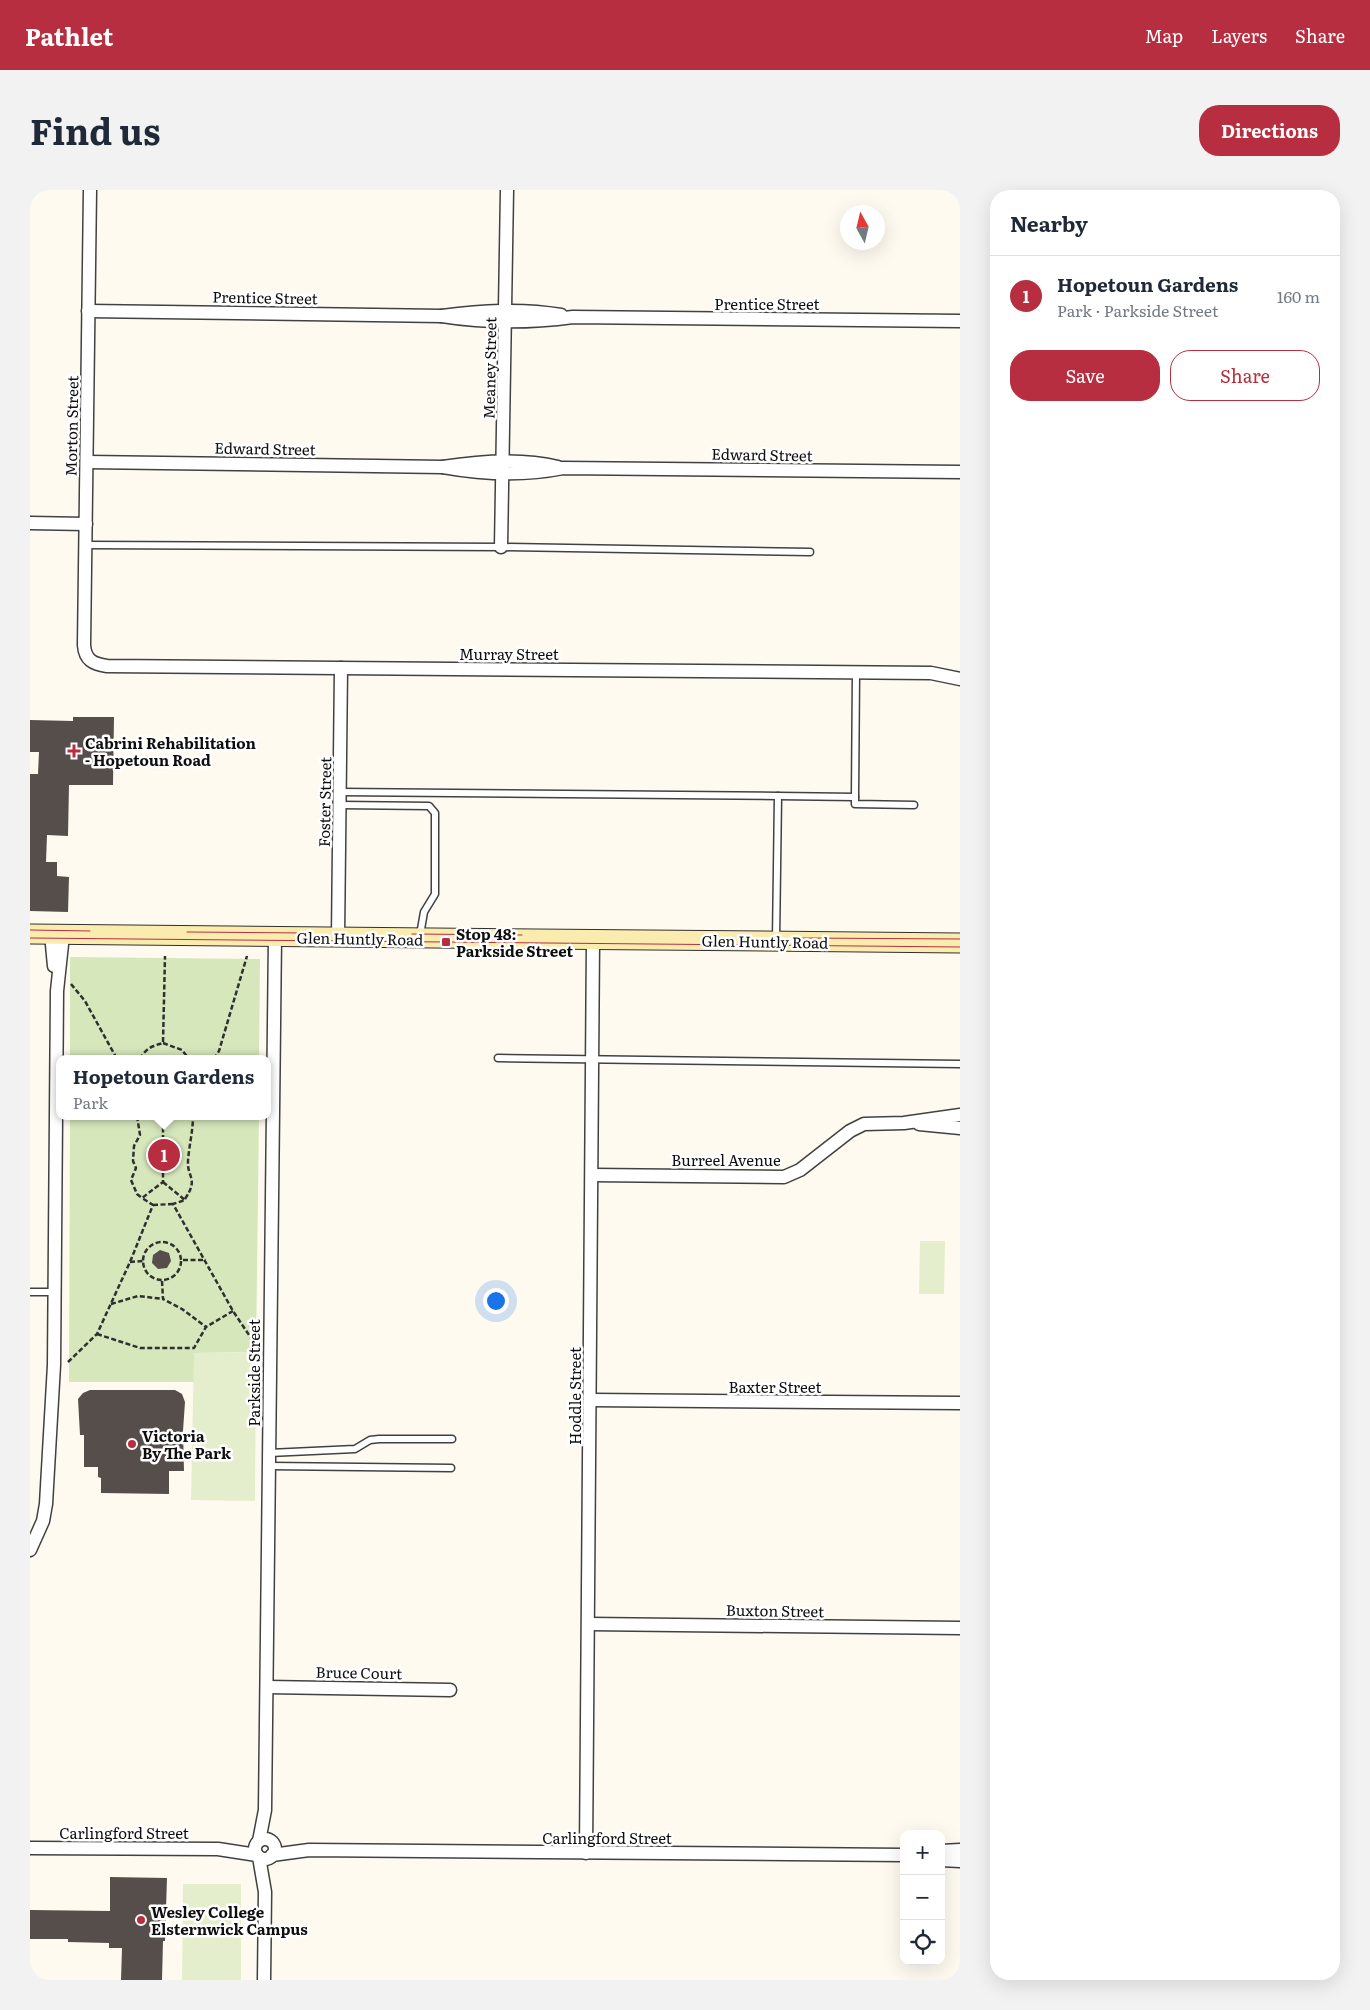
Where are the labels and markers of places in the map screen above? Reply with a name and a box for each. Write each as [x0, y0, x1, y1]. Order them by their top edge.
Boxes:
place label: Cabrini Rehabilitation - Hopetoun Road [85, 731, 257, 771]
marker: Cabrini Rehabilitation - Hopetoun Road [67, 744, 81, 758]
place label: Stop 48: Parkside Street [456, 922, 574, 962]
marker: Stop 48: Parkside Street [440, 936, 452, 948]
pin: 1 [148, 1136, 180, 1174]
place label: Victoria By The Park [142, 1424, 232, 1464]
marker: Victoria By The Park [126, 1438, 138, 1450]
place label: Wesley College Elsternwick Campus [151, 1900, 308, 1940]
marker: Wesley College Elsternwick Campus [135, 1914, 147, 1926]

